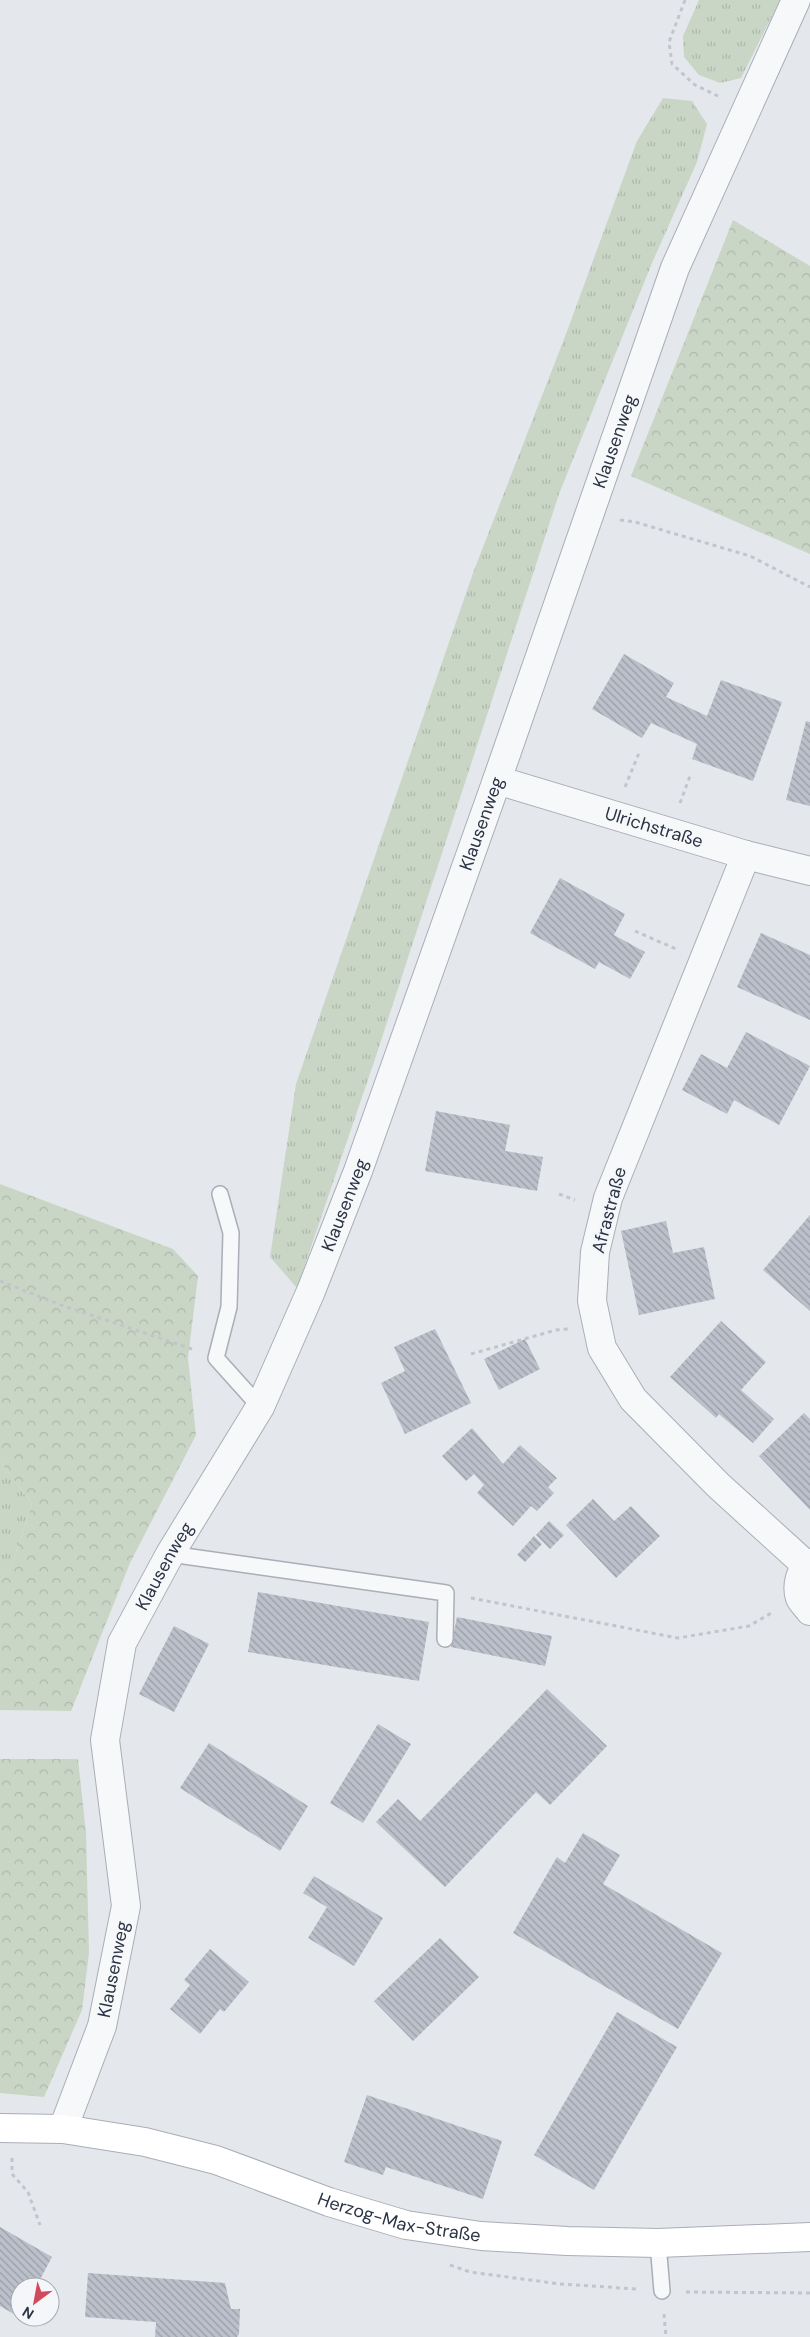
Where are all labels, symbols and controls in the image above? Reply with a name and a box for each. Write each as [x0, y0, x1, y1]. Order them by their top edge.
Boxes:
street label: Klausenweg [587, 391, 642, 491]
street label: Klausenweg [454, 774, 509, 874]
street label: Ulrichstraße [602, 801, 706, 853]
street label: Klausenweg [316, 1155, 374, 1255]
street label: Afrastraße [586, 1164, 632, 1256]
street label: Klausenweg [130, 1517, 199, 1615]
street label: Klausenweg [92, 1919, 135, 2020]
street label: Herzog-Max-Straße [314, 2187, 482, 2248]
north arrow [10, 2277, 60, 2327]
text: N [19, 2303, 37, 2323]

